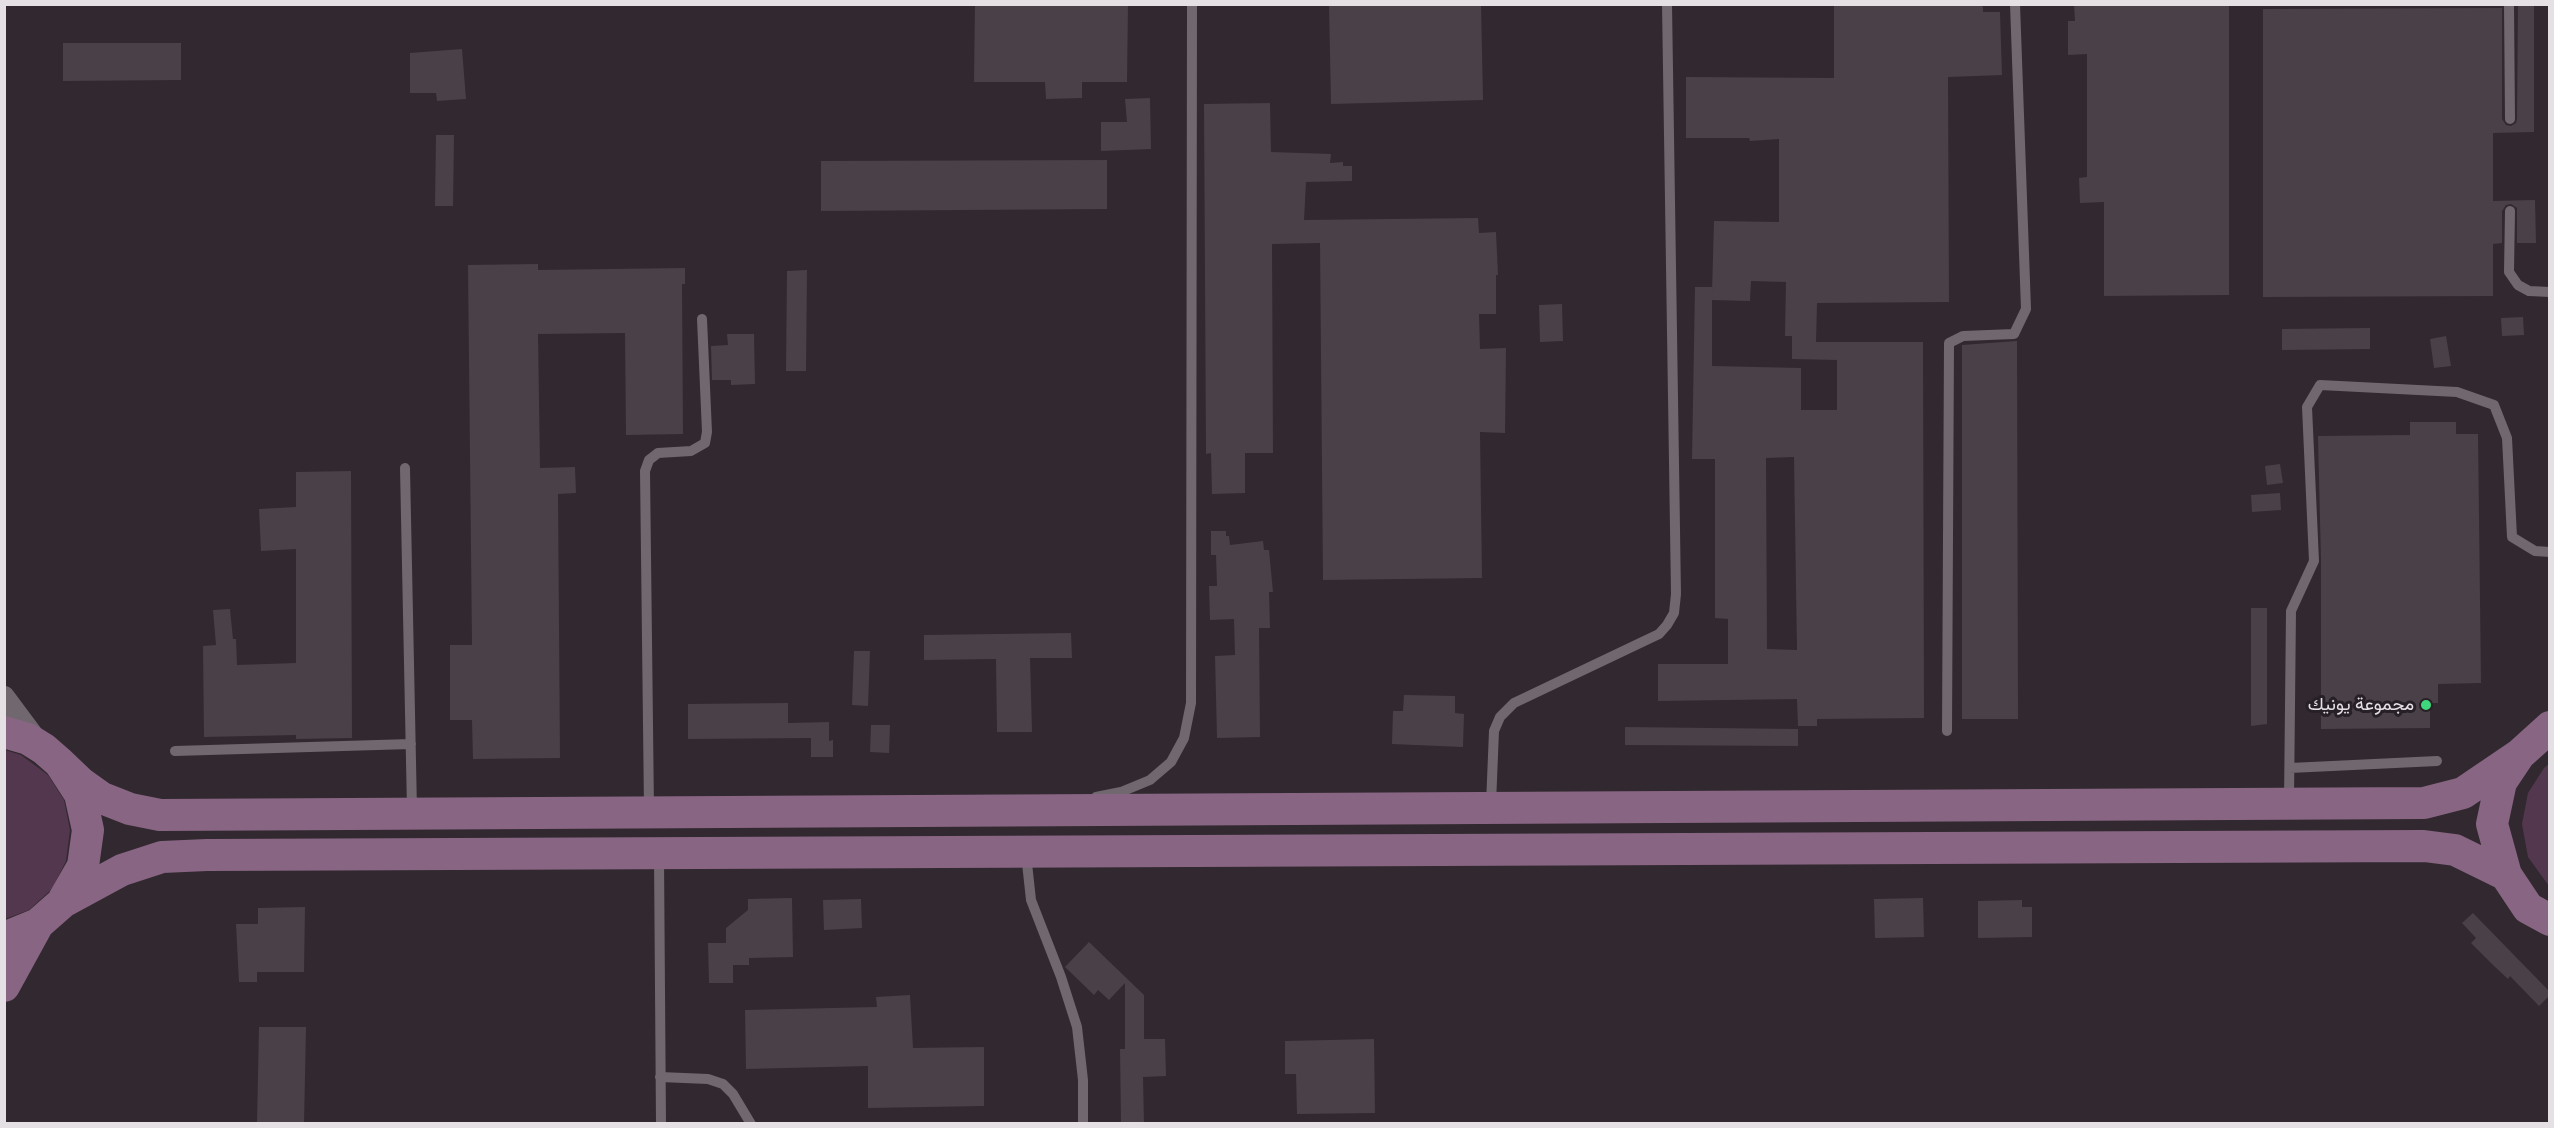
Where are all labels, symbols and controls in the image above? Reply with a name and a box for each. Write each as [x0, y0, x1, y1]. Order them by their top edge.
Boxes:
place label: مجموعة يونيك [2308, 694, 2414, 716]
marker: مجموعة يونيك [2419, 698, 2433, 712]

